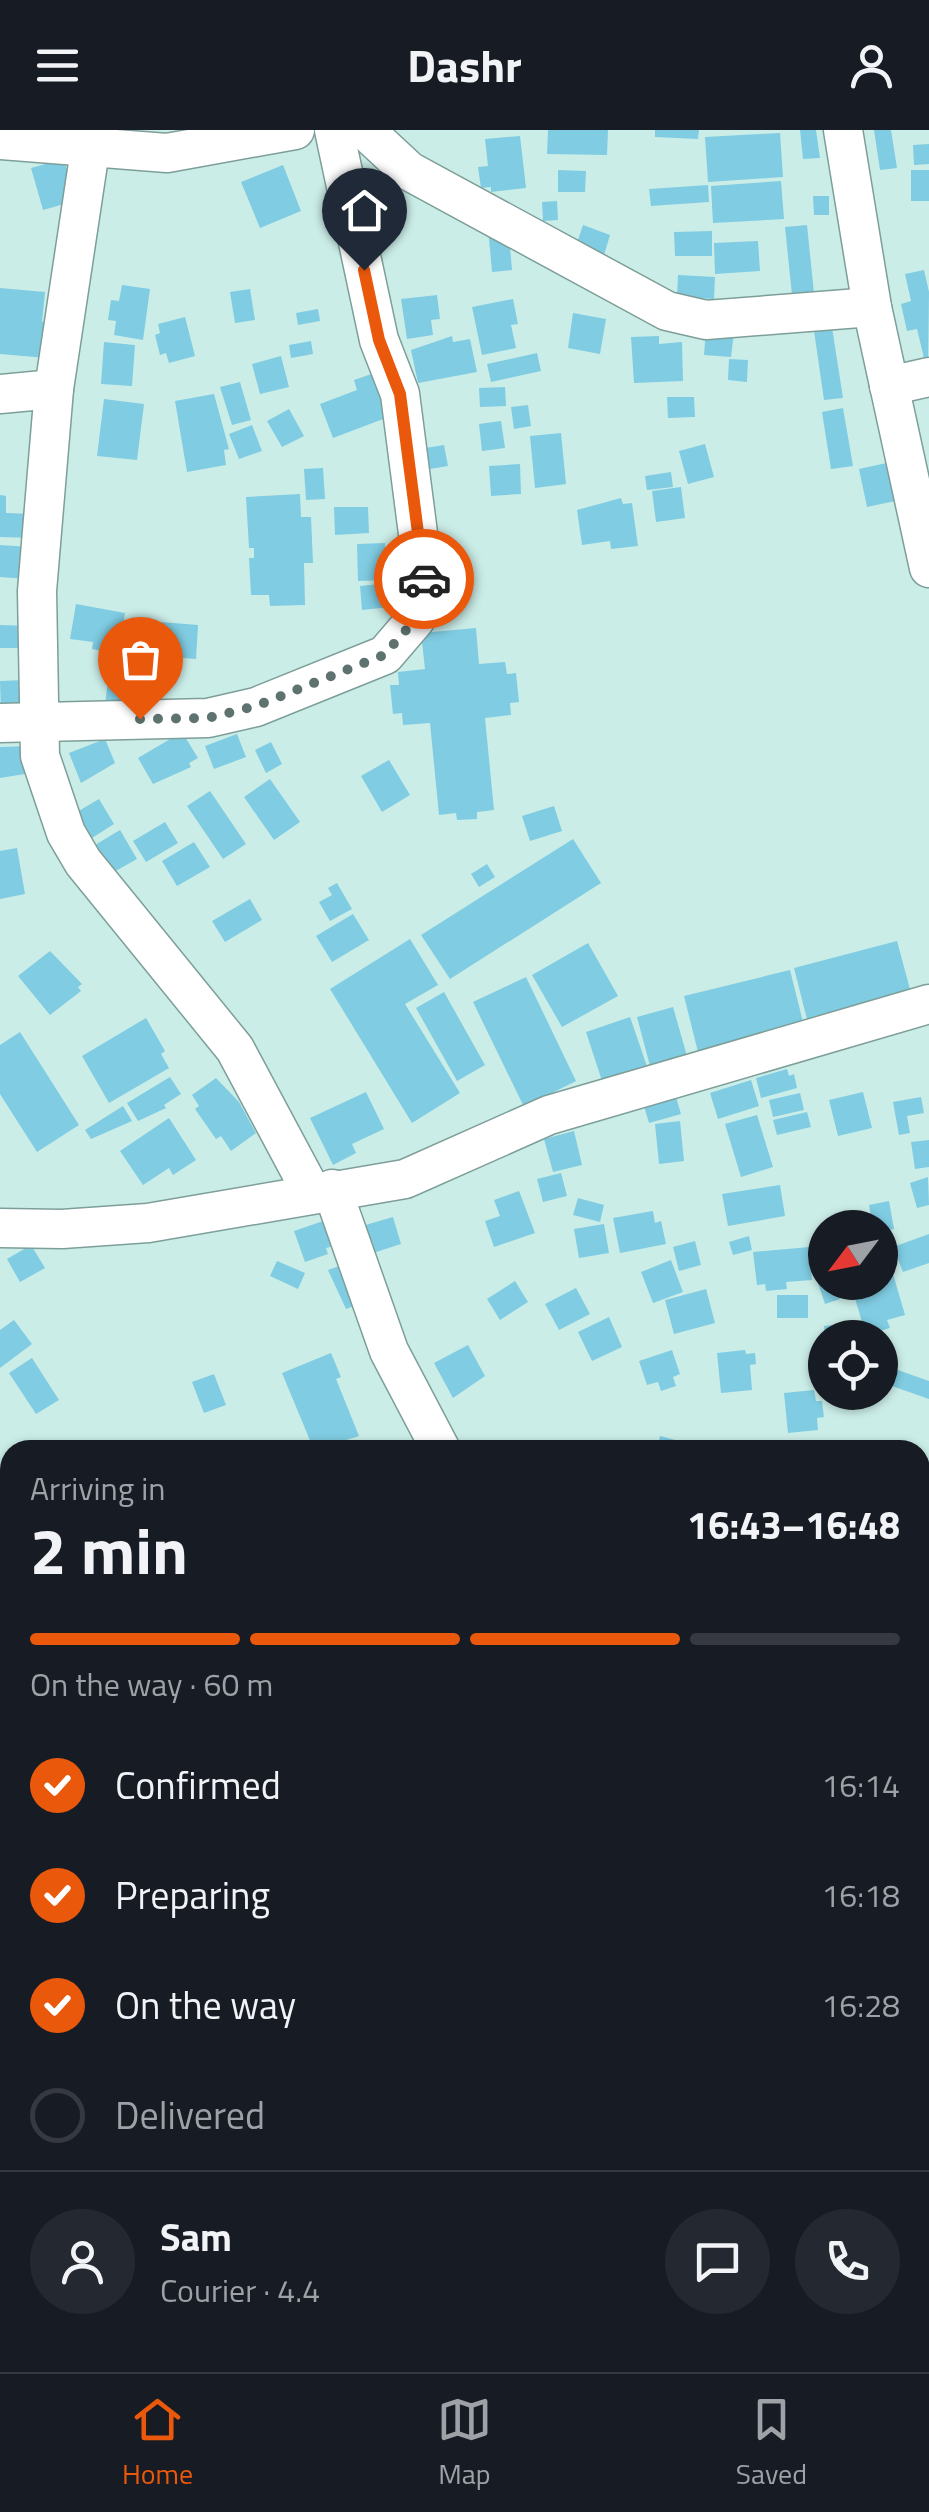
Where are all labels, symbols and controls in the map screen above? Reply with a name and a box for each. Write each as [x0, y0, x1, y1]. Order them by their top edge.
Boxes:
text: Dashr [407, 31, 522, 99]
icon: menu [30, 38, 85, 93]
icon: person [844, 38, 899, 93]
pin [322, 168, 407, 271]
icon: home [337, 183, 392, 238]
courier [374, 529, 474, 629]
icon: car [397, 552, 452, 607]
pin [98, 617, 183, 720]
icon: bag [113, 632, 168, 687]
north arrow [808, 1210, 898, 1300]
map controls [808, 1210, 898, 1410]
button: locate [808, 1320, 898, 1410]
text: Arriving in [30, 1464, 166, 1512]
text: 16:43–16:48 [687, 1496, 900, 1554]
text: 2 min [30, 1500, 188, 1599]
text: On the way · 60 m [30, 1660, 273, 1708]
text: Confirmed [115, 1756, 281, 1814]
icon: check [30, 1758, 85, 1813]
text: 16:14 [821, 1761, 900, 1809]
text: Preparing [115, 1866, 270, 1924]
icon: check [30, 1868, 85, 1923]
text: 16:18 [821, 1871, 900, 1919]
text: On the way [115, 1976, 296, 2034]
icon: check [30, 1978, 85, 2033]
text: 16:28 [821, 1981, 900, 2029]
text: Delivered [115, 2086, 265, 2144]
text: Sam [160, 2208, 232, 2266]
button: person [30, 2209, 135, 2314]
button: chat [665, 2209, 770, 2314]
button: phone [795, 2209, 900, 2314]
text: Courier · 4.4 [160, 2266, 320, 2314]
tab: Home [122, 2392, 193, 2495]
tab: Map [437, 2392, 492, 2495]
tab: Saved [736, 2392, 807, 2495]

